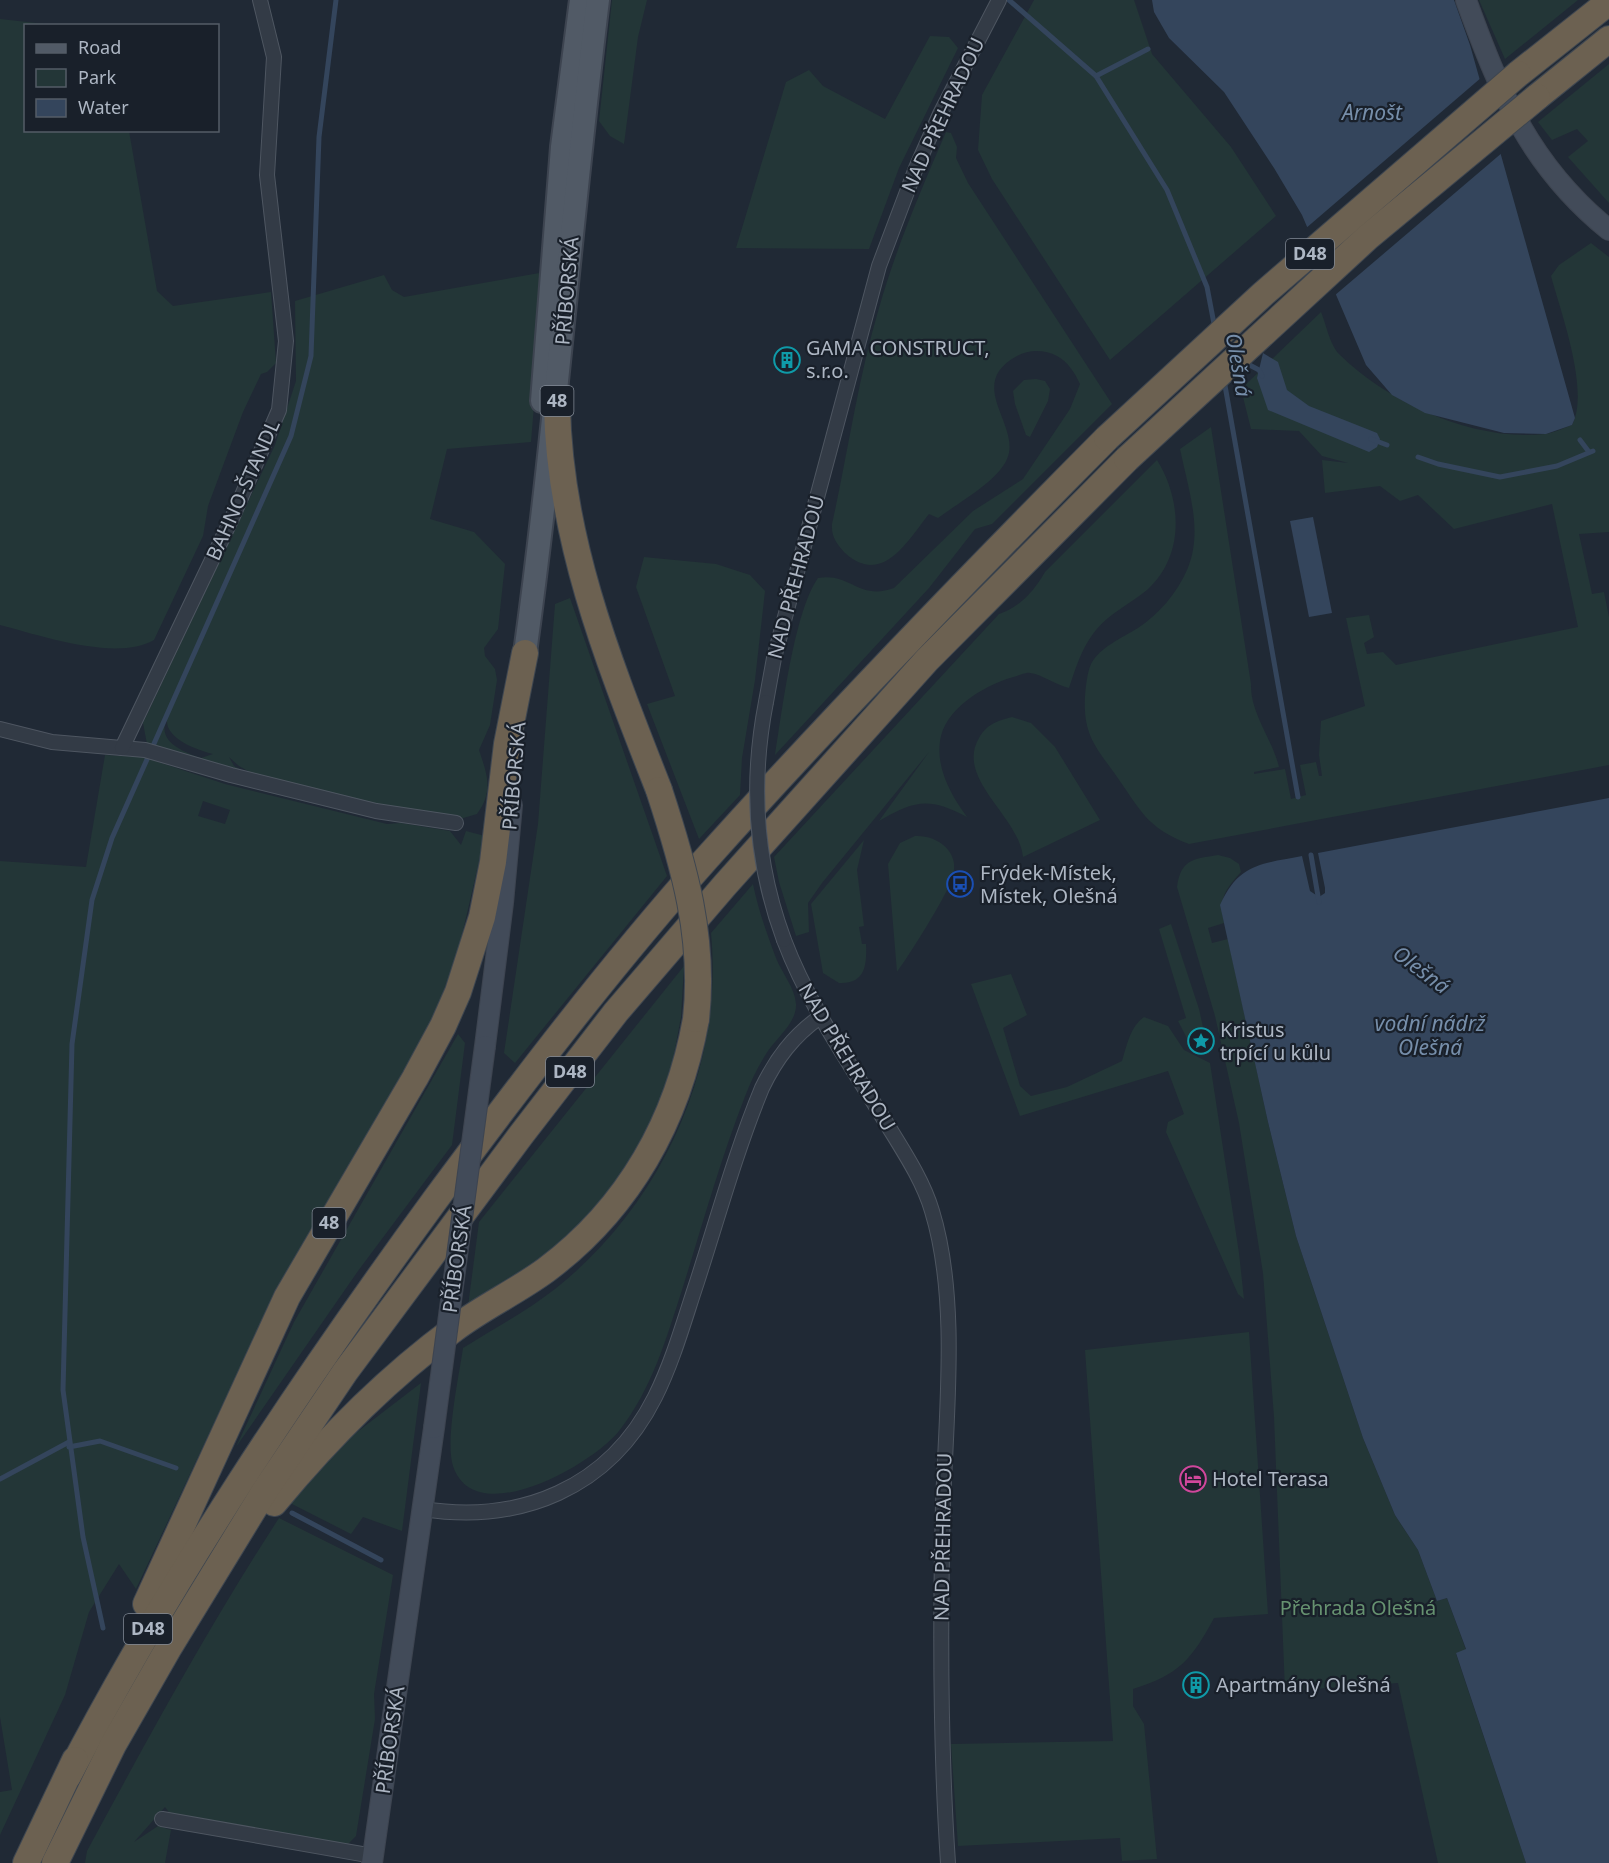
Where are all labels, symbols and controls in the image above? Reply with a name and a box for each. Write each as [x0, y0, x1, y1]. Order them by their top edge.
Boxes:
legend [24, 24, 219, 132]
street label: NAD PŘEHRADOU [895, 33, 990, 197]
text: Road [78, 35, 121, 59]
text: Park [78, 65, 116, 89]
text: Water [78, 95, 129, 119]
water label: Arnošt [1340, 98, 1403, 126]
street label: PŘÍBORSKÁ [548, 236, 585, 346]
road number: D48 [1286, 239, 1334, 269]
water label: Olešná [1220, 331, 1258, 399]
place label: GAMA CONSTRUCT, s.r.o. [806, 334, 990, 384]
building icon: GAMA CONSTRUCT, s.r.o. [772, 345, 802, 375]
road number: 48 [540, 386, 574, 416]
street label: BAHNO-ŠTANDL [199, 415, 286, 565]
street label: NAD PŘEHRADOU [761, 492, 830, 662]
street label: PŘÍBORSKÁ [495, 721, 532, 831]
place label: Frýdek-Místek, Místek, Olešná [980, 859, 1118, 909]
bus stop icon: Frýdek-Místek, Místek, Olešná [945, 869, 975, 899]
water label: Olešná [1388, 939, 1456, 1000]
street label: NAD PŘEHRADOU [793, 978, 902, 1136]
water label: vodní nádrž Olešná [1375, 1009, 1486, 1061]
place label: Kristus trpící u kůlu [1220, 1016, 1331, 1066]
place icon: Kristus trpící u kůlu [1186, 1026, 1216, 1056]
road number: D48 [546, 1057, 594, 1087]
street label: PŘÍBORSKÁ [436, 1203, 477, 1315]
road number: 48 [312, 1208, 346, 1238]
street label: NAD PŘEHRADOU [928, 1453, 957, 1621]
hotel icon: Hotel Terasa [1178, 1464, 1208, 1494]
place label: Hotel Terasa [1212, 1465, 1329, 1492]
park label: Přehrada Olešná [1280, 1594, 1436, 1621]
road number: D48 [124, 1614, 172, 1644]
building icon: Apartmány Olešná [1181, 1670, 1211, 1700]
place label: Apartmány Olešná [1216, 1671, 1391, 1698]
street label: PŘÍBORSKÁ [369, 1684, 410, 1796]

